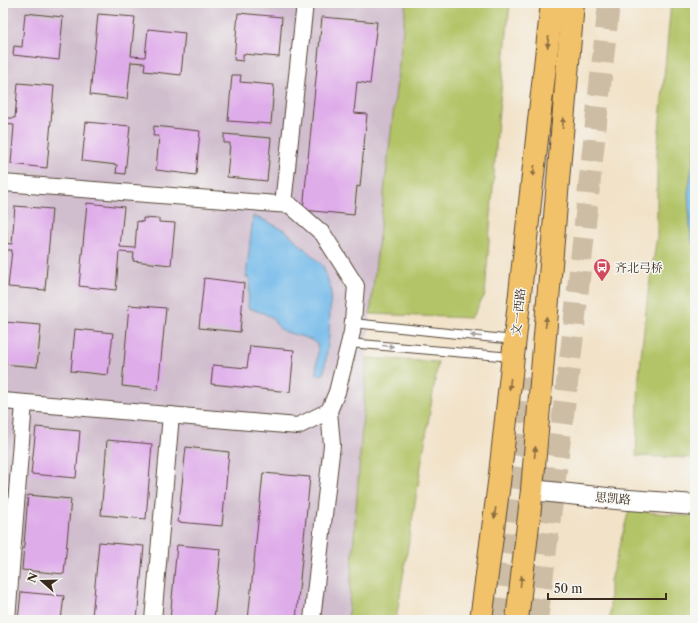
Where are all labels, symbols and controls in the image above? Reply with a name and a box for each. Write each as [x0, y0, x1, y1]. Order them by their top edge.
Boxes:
one-way arrow [545, 36, 551, 48]
one-way arrow [560, 117, 567, 129]
one-way arrow [530, 165, 537, 177]
bus stop icon: 齐北弓桥 [592, 257, 612, 282]
place label: 齐北弓桥 [615, 260, 663, 275]
street label: 文一西路 [508, 287, 528, 337]
one-way arrow [543, 316, 549, 328]
one-way arrow [470, 332, 482, 339]
one-way arrow [382, 343, 394, 350]
one-way arrow [507, 378, 513, 390]
one-way arrow [531, 446, 538, 458]
street label: 思凯路 [594, 489, 632, 507]
one-way arrow [492, 507, 498, 519]
north arrow [22, 561, 62, 601]
text: N [24, 570, 41, 584]
one-way arrow [518, 575, 525, 587]
scale bar [548, 575, 666, 601]
text: 50 m [554, 581, 583, 596]

